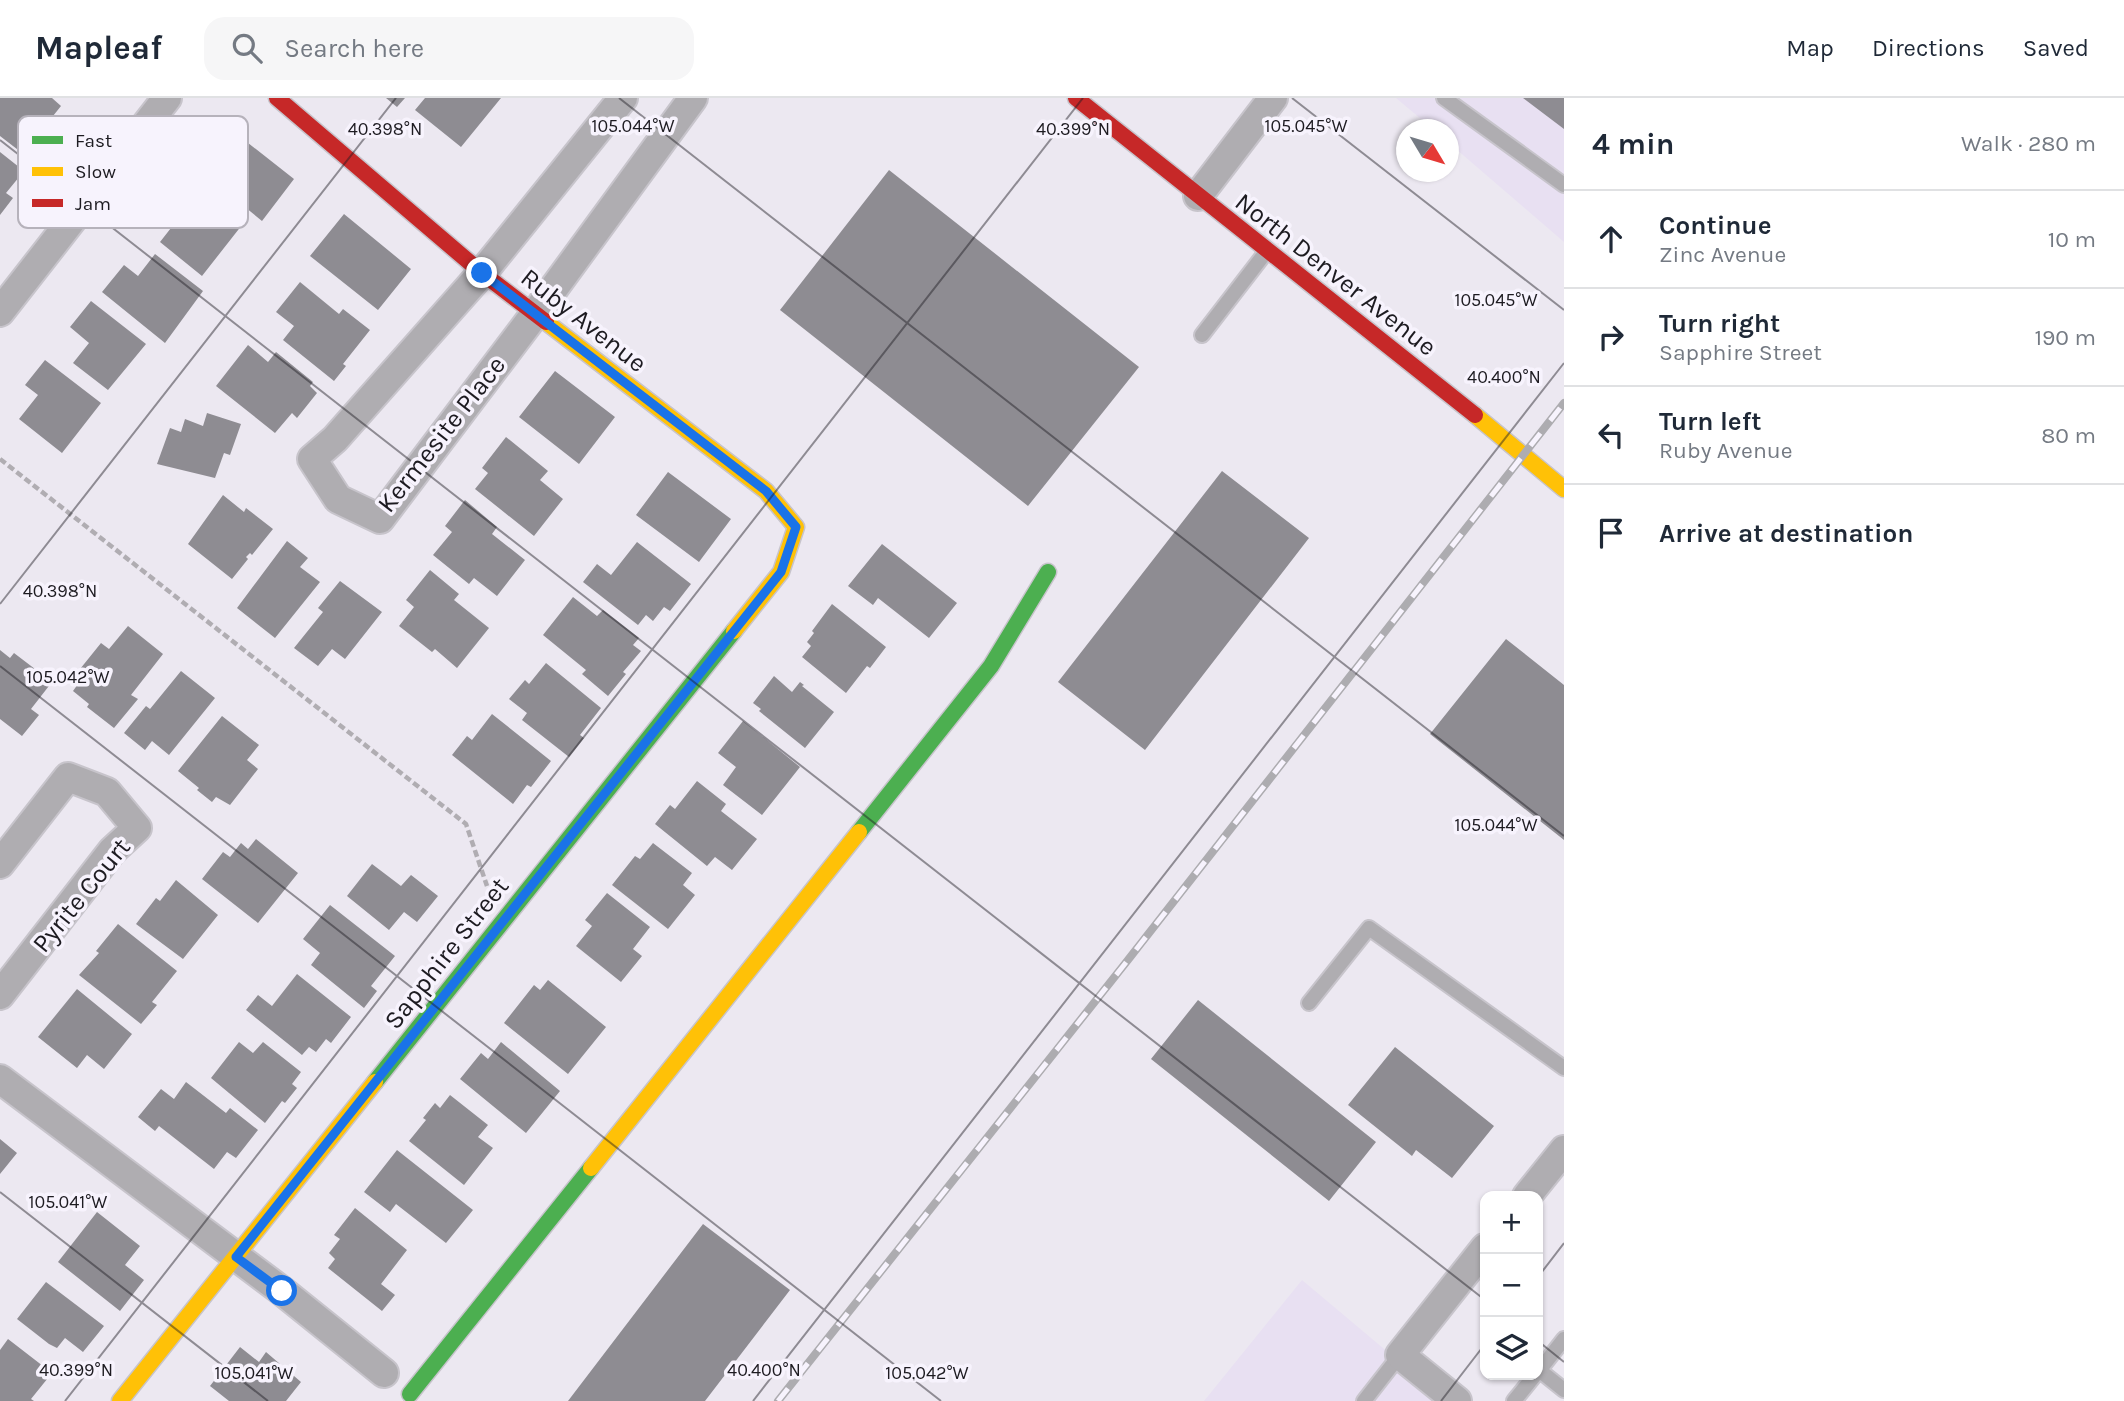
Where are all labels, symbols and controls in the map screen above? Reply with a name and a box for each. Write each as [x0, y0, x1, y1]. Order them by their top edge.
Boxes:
search box [204, 17, 694, 80]
text: Mapleaf [35, 29, 162, 67]
icon: search [228, 29, 266, 67]
text: Search here [284, 33, 424, 64]
text: Map [1786, 34, 1834, 62]
text: Directions [1872, 34, 1985, 62]
text: Saved [2023, 34, 2089, 62]
text: 105.044°W [591, 115, 675, 137]
text: 105.045°W [1264, 115, 1348, 137]
legend [18, 116, 248, 228]
text: 40.398°N [348, 118, 422, 140]
text: 40.399°N [1036, 118, 1110, 140]
north arrow [1396, 119, 1459, 182]
text: 4 min [1592, 126, 1674, 162]
text: Fast [75, 130, 112, 152]
text: Walk · 280 m [1961, 130, 2096, 157]
text: Slow [75, 161, 116, 183]
street label: North Denver Avenue [1229, 186, 1442, 363]
text: Jam [75, 193, 111, 215]
text: Continue [1659, 210, 1771, 241]
icon: ahead [1592, 220, 1630, 258]
text: 10 m [2048, 226, 2096, 253]
text: Zinc Avenue [1659, 241, 1786, 268]
route end [466, 257, 497, 288]
street label: Ruby Avenue [515, 262, 653, 379]
text: 105.045°W [1454, 289, 1538, 311]
text: Turn right [1659, 308, 1780, 339]
icon: right [1592, 318, 1630, 356]
text: 190 m [2034, 324, 2096, 351]
text: Sapphire Street [1659, 339, 1822, 366]
street label: Kermesite Place [371, 350, 512, 519]
text: 40.400°N [1467, 366, 1541, 388]
text: Turn left [1659, 406, 1761, 437]
icon: left [1592, 416, 1630, 454]
text: 80 m [2041, 422, 2096, 449]
text: Ruby Avenue [1659, 437, 1793, 464]
icon: arrive [1592, 514, 1630, 552]
text: Arrive at destination [1659, 518, 1913, 549]
text: 40.398°N [23, 580, 97, 602]
text: 105.042°W [26, 666, 110, 688]
text: 105.044°W [1454, 814, 1538, 836]
street label: Pyrite Court [26, 832, 137, 959]
street label: Sapphire Street [377, 871, 515, 1035]
text: 105.041°W [29, 1191, 107, 1213]
map controls [1480, 1191, 1543, 1380]
button: + [1480, 1191, 1543, 1254]
button: − [1480, 1254, 1543, 1317]
route start [266, 1275, 297, 1306]
button: layers [1480, 1317, 1543, 1380]
text: 40.399°N [39, 1359, 113, 1381]
text: 40.400°N [727, 1359, 801, 1381]
text: 105.041°W [215, 1362, 293, 1384]
text: 105.042°W [885, 1362, 969, 1384]

